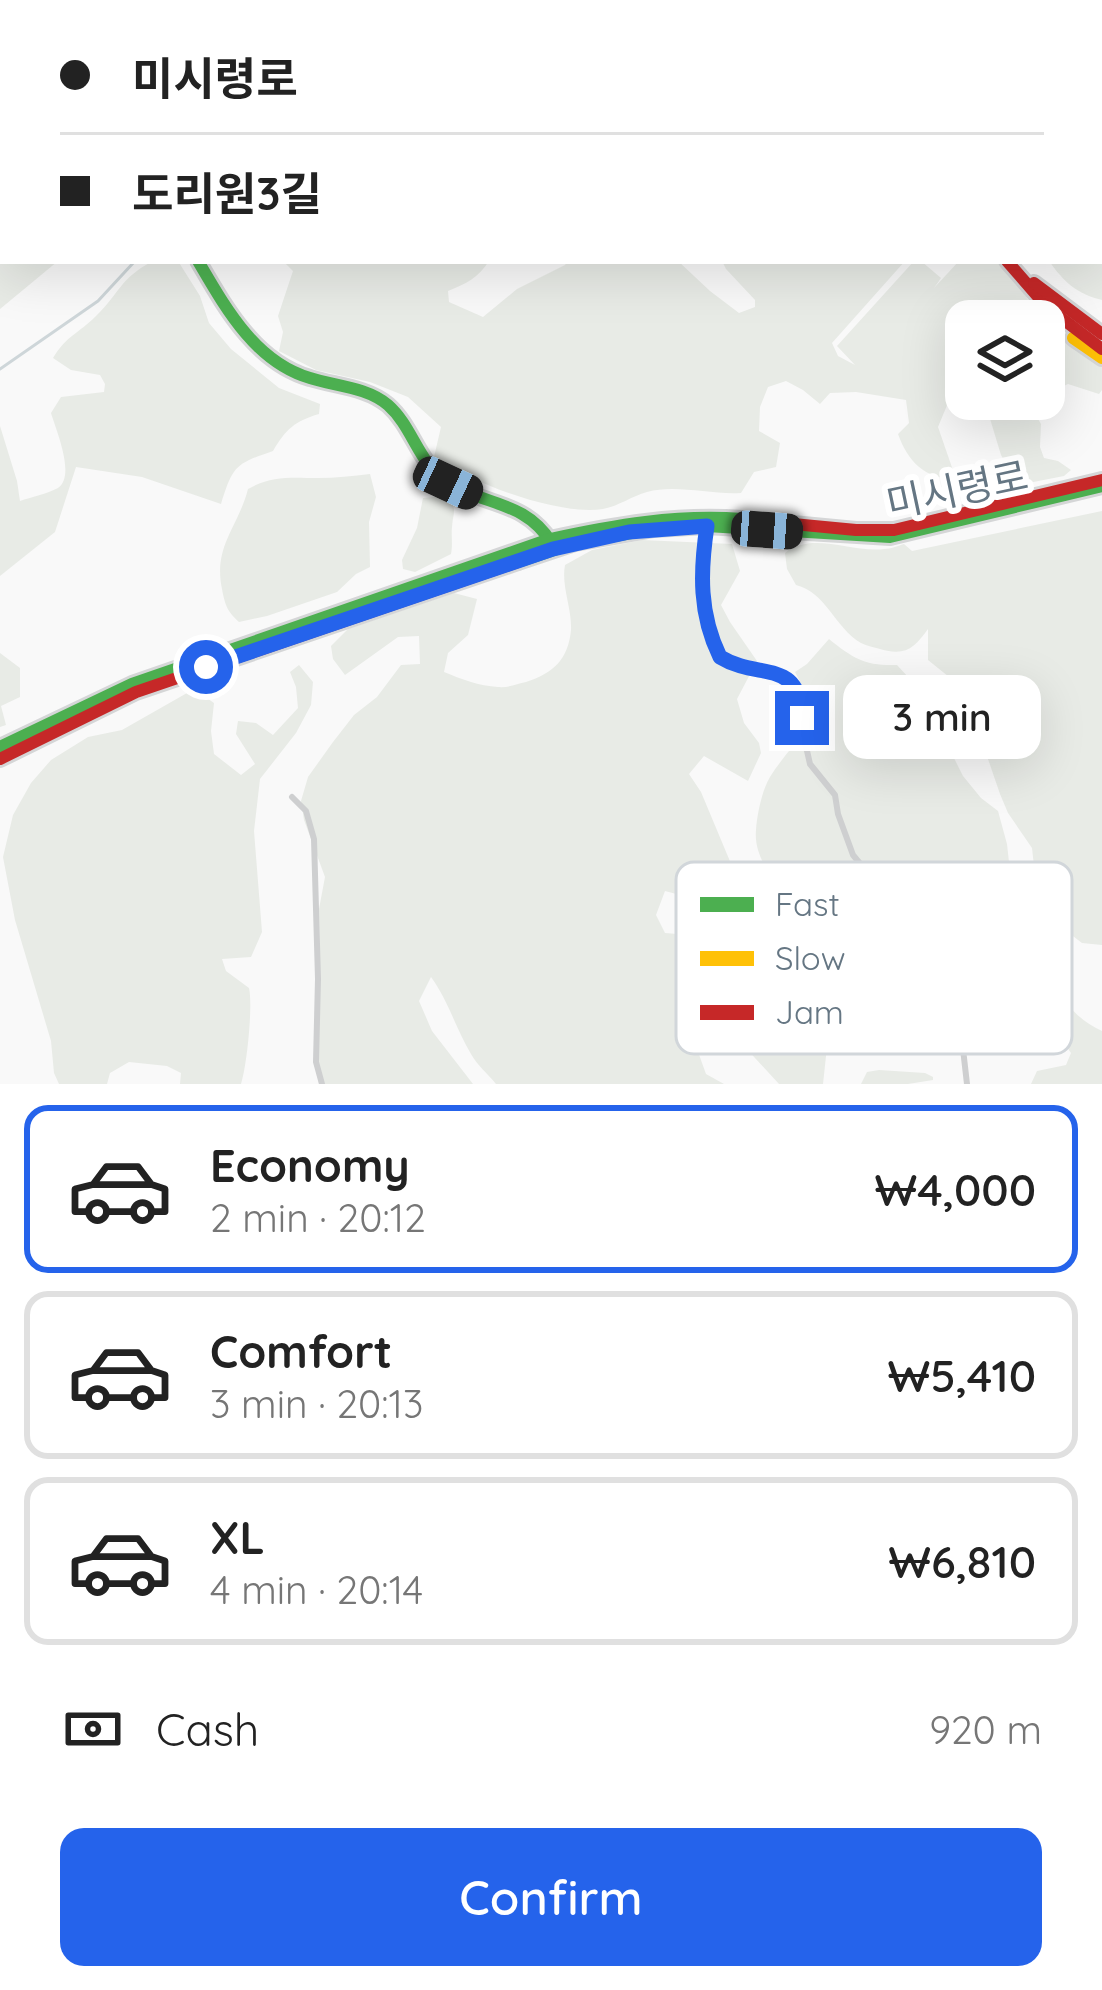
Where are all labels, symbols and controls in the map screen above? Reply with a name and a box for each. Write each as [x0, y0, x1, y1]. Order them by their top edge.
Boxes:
text: 미시령로 [132, 50, 298, 106]
text: 도리원3길 [132, 165, 322, 221]
map controls [945, 300, 1065, 420]
button: layers [945, 300, 1065, 420]
street label: 미시령로 [882, 450, 1032, 528]
car [408, 451, 488, 515]
car [730, 510, 804, 550]
route start [179, 640, 233, 694]
callout: 3 min [844, 676, 1042, 760]
route end [775, 691, 829, 745]
text: 3 min [892, 692, 992, 741]
legend [676, 862, 1072, 1054]
text: Fast [775, 883, 840, 924]
text: Slow [775, 937, 846, 978]
text: Jam [775, 991, 844, 1032]
icon: car [66, 1135, 174, 1243]
text: Economy [210, 1137, 410, 1193]
text: ₩4,000 [874, 1161, 1036, 1217]
text: 2 min · 20:12 [210, 1193, 426, 1242]
icon: car [66, 1321, 174, 1429]
text: Comfort [210, 1323, 392, 1379]
text: ₩5,410 [887, 1347, 1036, 1403]
text: 3 min · 20:13 [210, 1379, 423, 1428]
icon: car [66, 1507, 174, 1615]
text: XL [210, 1509, 265, 1565]
text: ₩6,810 [888, 1533, 1036, 1589]
text: 4 min · 20:14 [210, 1565, 423, 1614]
icon: cash [60, 1696, 126, 1762]
text: Cash [156, 1701, 259, 1757]
text: 920 m [929, 1705, 1042, 1754]
button: Confirm [60, 1828, 1042, 1966]

